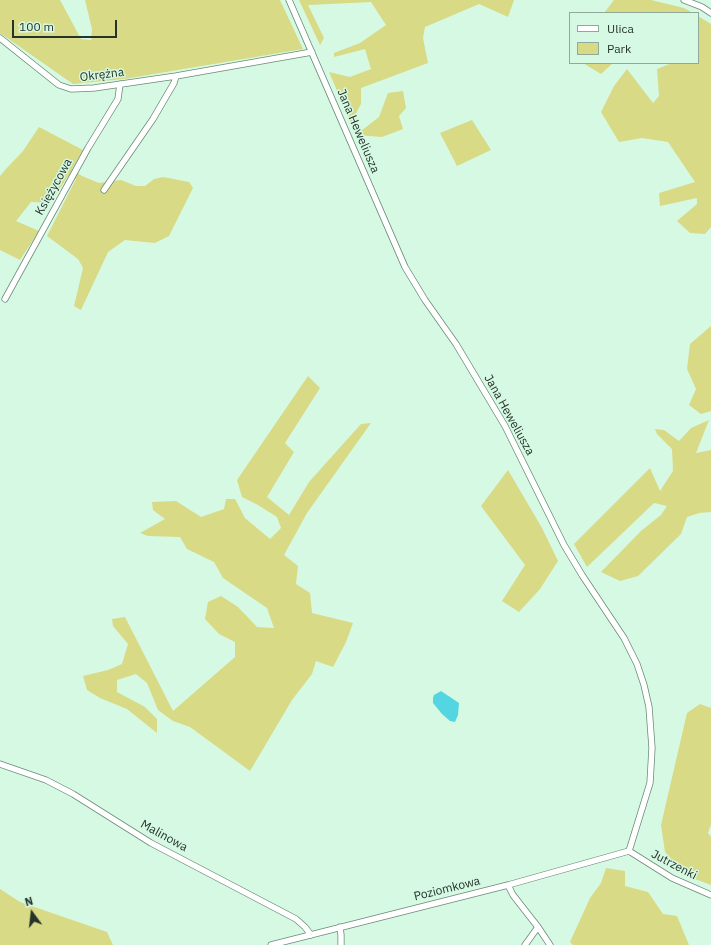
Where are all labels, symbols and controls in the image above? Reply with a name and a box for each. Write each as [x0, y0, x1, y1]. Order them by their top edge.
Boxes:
scale bar [14, 12, 119, 38]
legend [569, 12, 699, 64]
text: 100 m [19, 19, 54, 34]
text: Ulica [607, 21, 634, 36]
text: Park [607, 41, 631, 56]
street label: Okrężna [79, 65, 125, 85]
street label: Jana Heweliusza [334, 87, 382, 175]
street label: Księżycowa [33, 156, 75, 218]
street label: Jana Heweliusza [481, 372, 537, 458]
street label: Malinowa [138, 817, 190, 855]
street label: Jutrzenki [649, 847, 699, 883]
street label: Poziomkowa [412, 874, 482, 904]
north arrow [12, 893, 52, 933]
text: N [23, 894, 35, 909]

